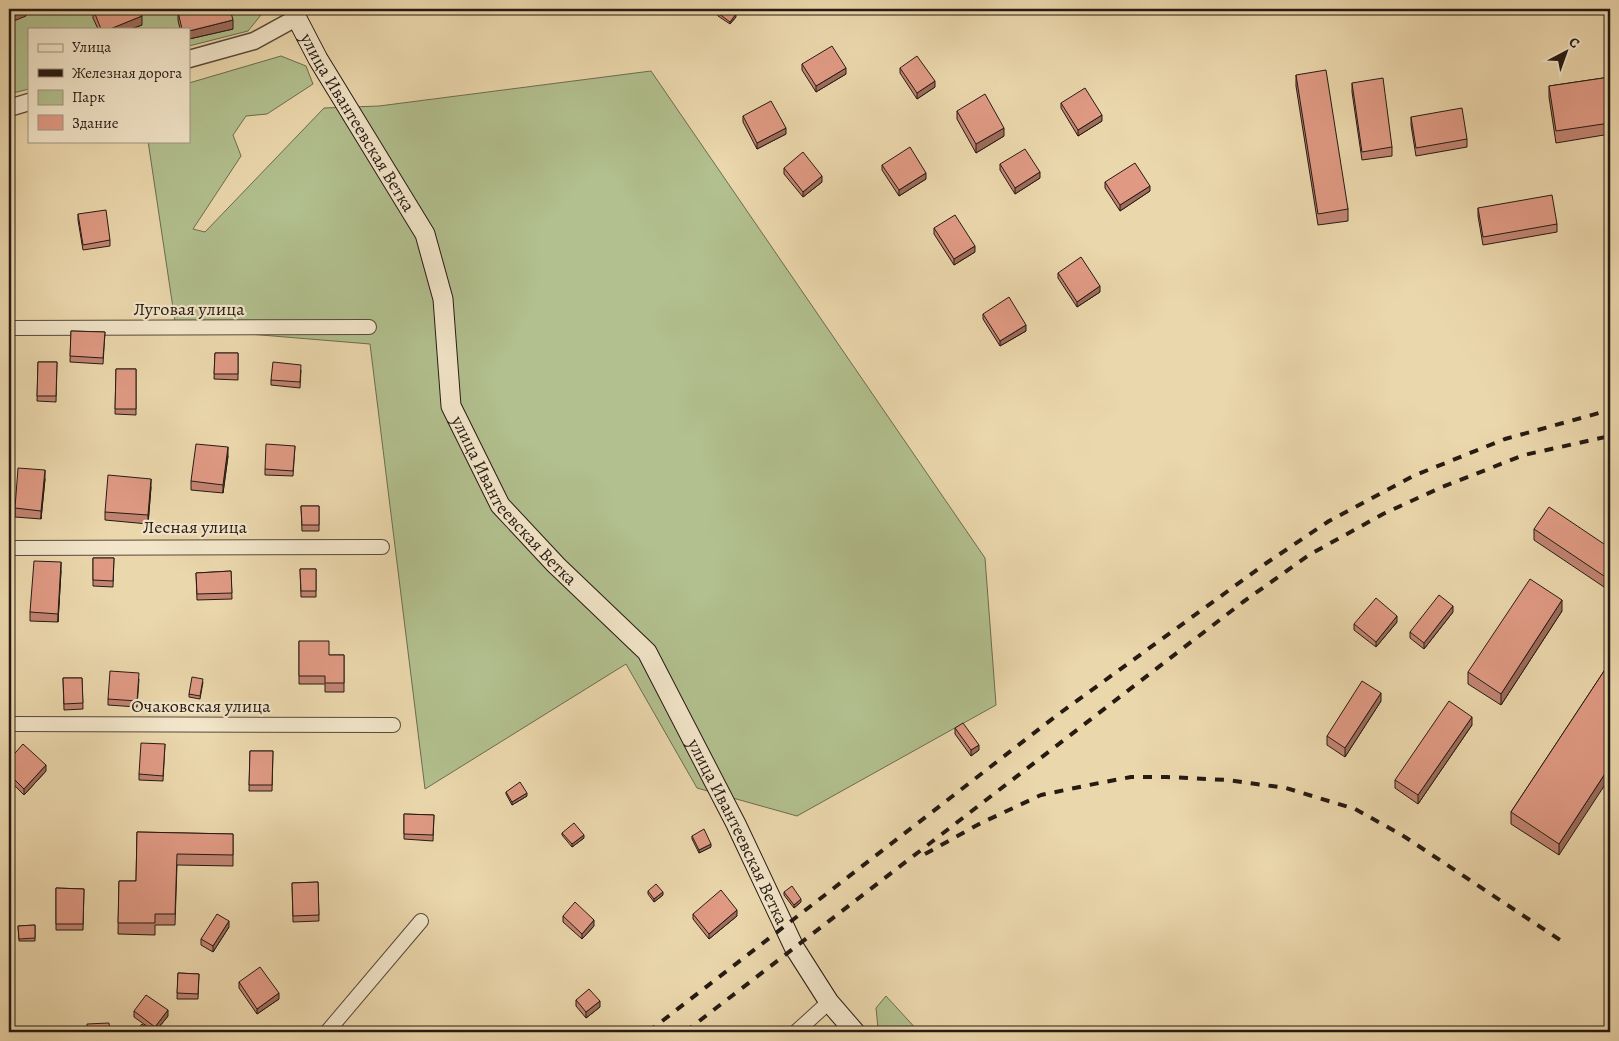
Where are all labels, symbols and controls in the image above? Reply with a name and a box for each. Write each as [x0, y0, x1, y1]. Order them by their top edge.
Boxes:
legend [28, 28, 190, 142]
street label: улица Ивантеевская Ветка [294, 28, 421, 217]
north arrow [1542, 28, 1592, 78]
text: С [1565, 33, 1584, 53]
text: Улица [72, 37, 111, 57]
text: Железная дорога [72, 63, 182, 83]
text: Парк [72, 87, 105, 107]
text: Здание [72, 113, 119, 133]
street label: Луговая улица [133, 297, 245, 321]
street label: улица Ивантеевская Ветка [445, 411, 583, 591]
street label: Лесная улица [143, 515, 248, 539]
street label: Очаковская улица [131, 694, 271, 718]
street label: улица Ивантеевская Ветка [681, 733, 794, 929]

